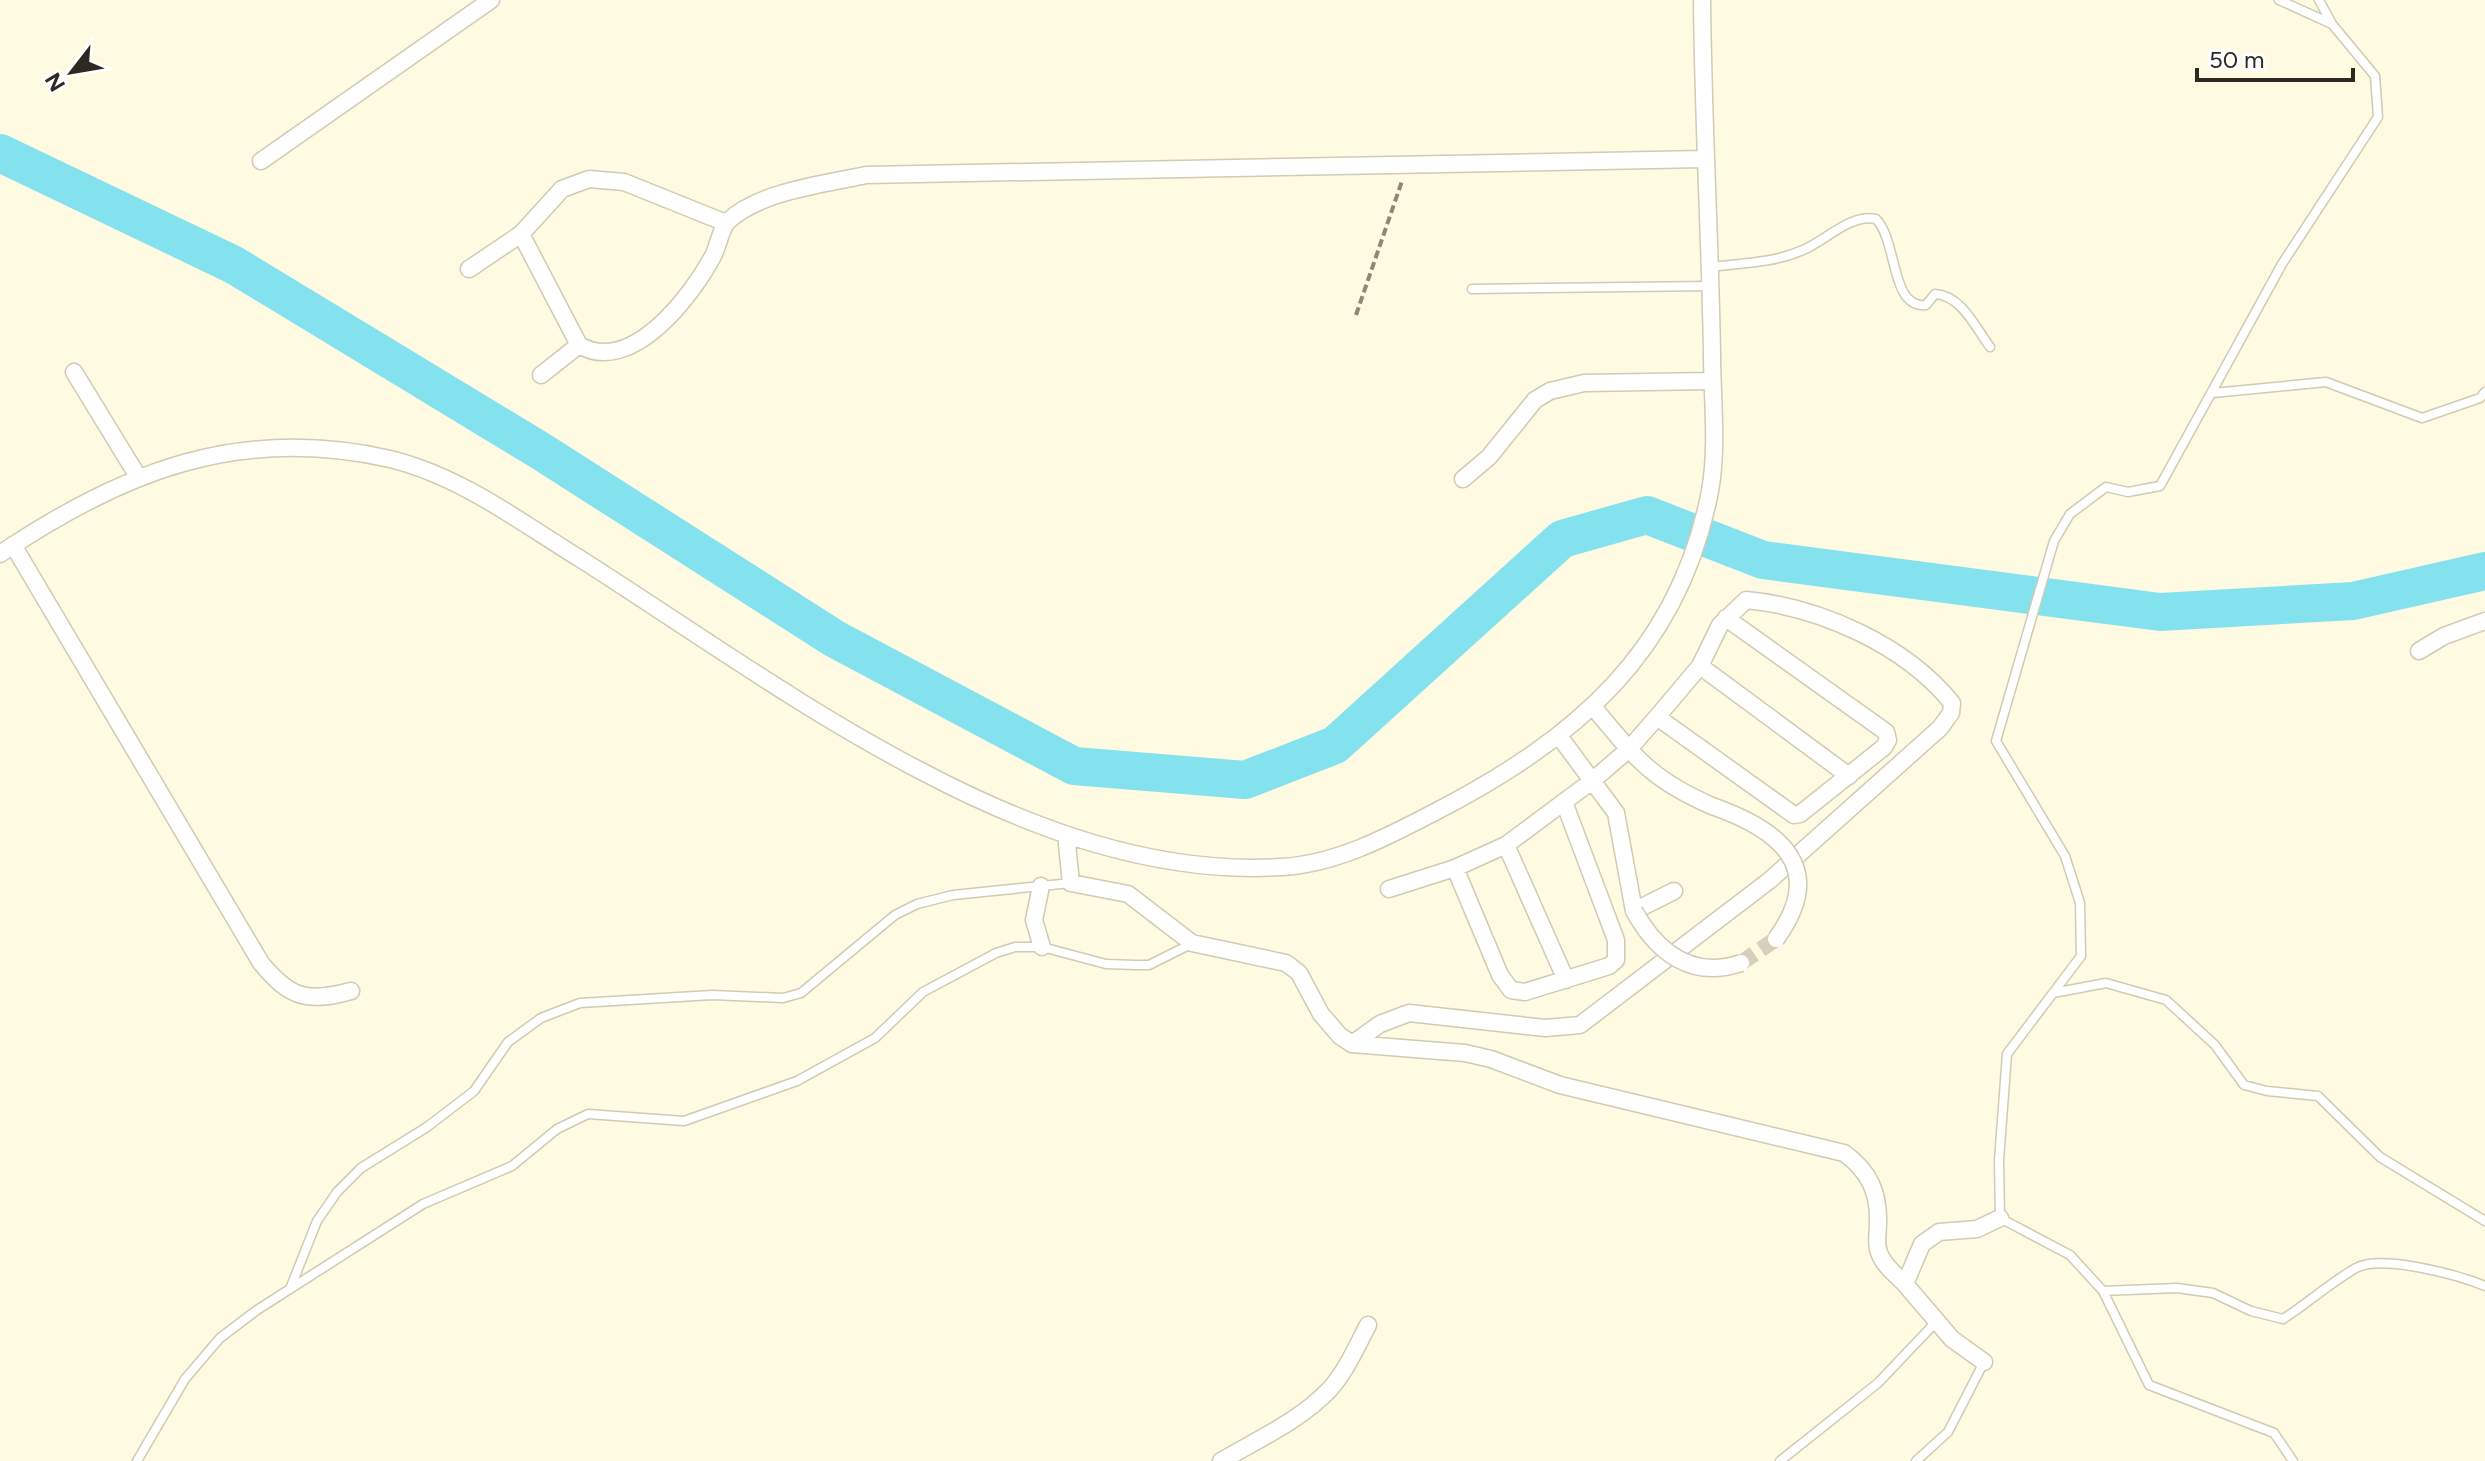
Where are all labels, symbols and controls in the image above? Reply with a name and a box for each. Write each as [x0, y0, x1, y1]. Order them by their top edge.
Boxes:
north arrow [32, 32, 112, 112]
scale bar [2197, 32, 2353, 82]
text: 50 m [2209, 45, 2265, 74]
text: N [39, 68, 71, 96]

